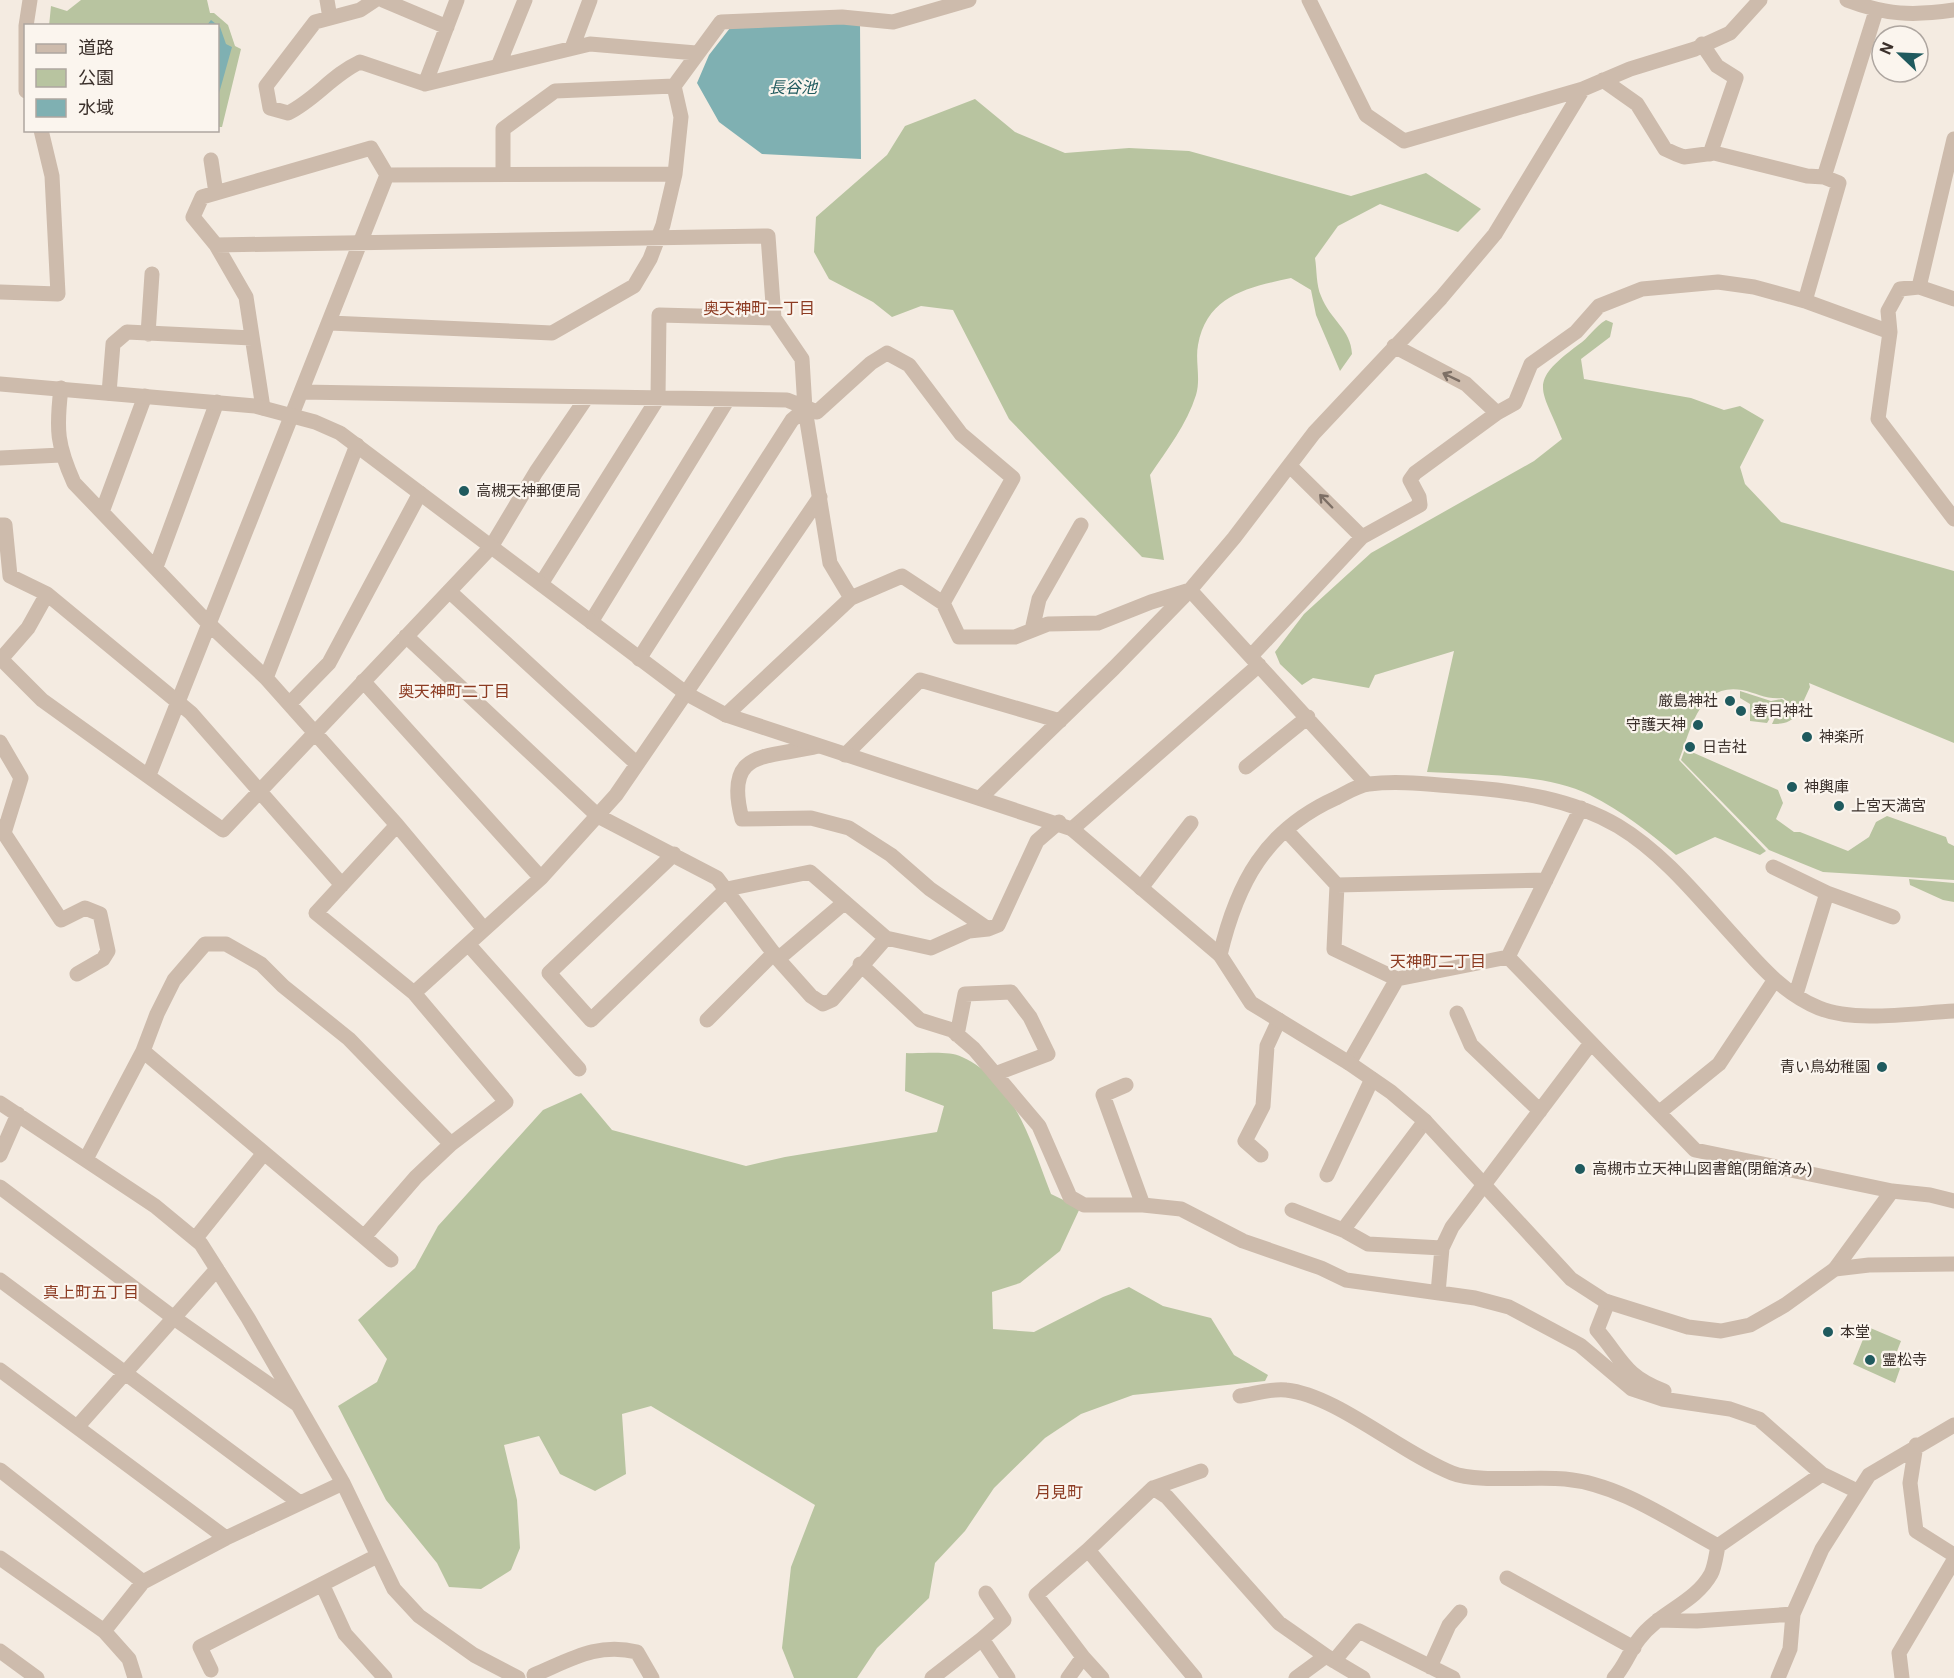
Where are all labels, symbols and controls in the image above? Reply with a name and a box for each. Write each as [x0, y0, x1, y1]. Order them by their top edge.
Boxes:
legend [24, 24, 219, 132]
north arrow [1870, 24, 1930, 84]
text: 道路 [78, 37, 114, 58]
text: N [1876, 39, 1898, 57]
text: 公園 [78, 67, 114, 88]
water label: 長谷池 [769, 78, 819, 97]
text: 水域 [78, 97, 114, 118]
district label: 奥天神町一丁目 [703, 299, 815, 318]
one-way arrow [1443, 371, 1461, 382]
place label: 高槻天神郵便局 [476, 482, 581, 500]
marker: 高槻天神郵便局 [457, 484, 471, 498]
one-way arrow [1319, 494, 1333, 509]
district label: 奥天神町二丁目 [398, 682, 510, 701]
place label: 厳島神社 [1658, 692, 1718, 710]
marker: 厳島神社 [1723, 694, 1737, 708]
place label: 春日神社 [1753, 702, 1813, 720]
marker: 春日神社 [1734, 704, 1748, 718]
place label: 守護天神 [1626, 716, 1686, 734]
marker: 守護天神 [1691, 718, 1705, 732]
place label: 神楽所 [1819, 728, 1864, 746]
marker: 神楽所 [1800, 730, 1814, 744]
place label: 日吉社 [1702, 738, 1747, 756]
marker: 日吉社 [1683, 740, 1697, 754]
place label: 神輿庫 [1804, 778, 1849, 796]
marker: 神輿庫 [1785, 780, 1799, 794]
place label: 上宮天満宮 [1851, 797, 1926, 815]
marker: 上宮天満宮 [1832, 799, 1846, 813]
district label: 天神町二丁目 [1390, 952, 1486, 971]
place label: 青い鳥幼稚園 [1780, 1058, 1870, 1076]
marker: 青い鳥幼稚園 [1875, 1060, 1889, 1074]
place label: 高槻市立天神山図書館(閉館済み) [1592, 1160, 1812, 1178]
marker: 高槻市立天神山図書館(閉館済み) [1573, 1162, 1587, 1176]
district label: 真上町五丁目 [43, 1283, 139, 1302]
place label: 本堂 [1840, 1323, 1870, 1341]
marker: 本堂 [1821, 1325, 1835, 1339]
place label: 霊松寺 [1882, 1351, 1927, 1369]
marker: 霊松寺 [1863, 1353, 1877, 1367]
district label: 月見町 [1035, 1483, 1083, 1502]

